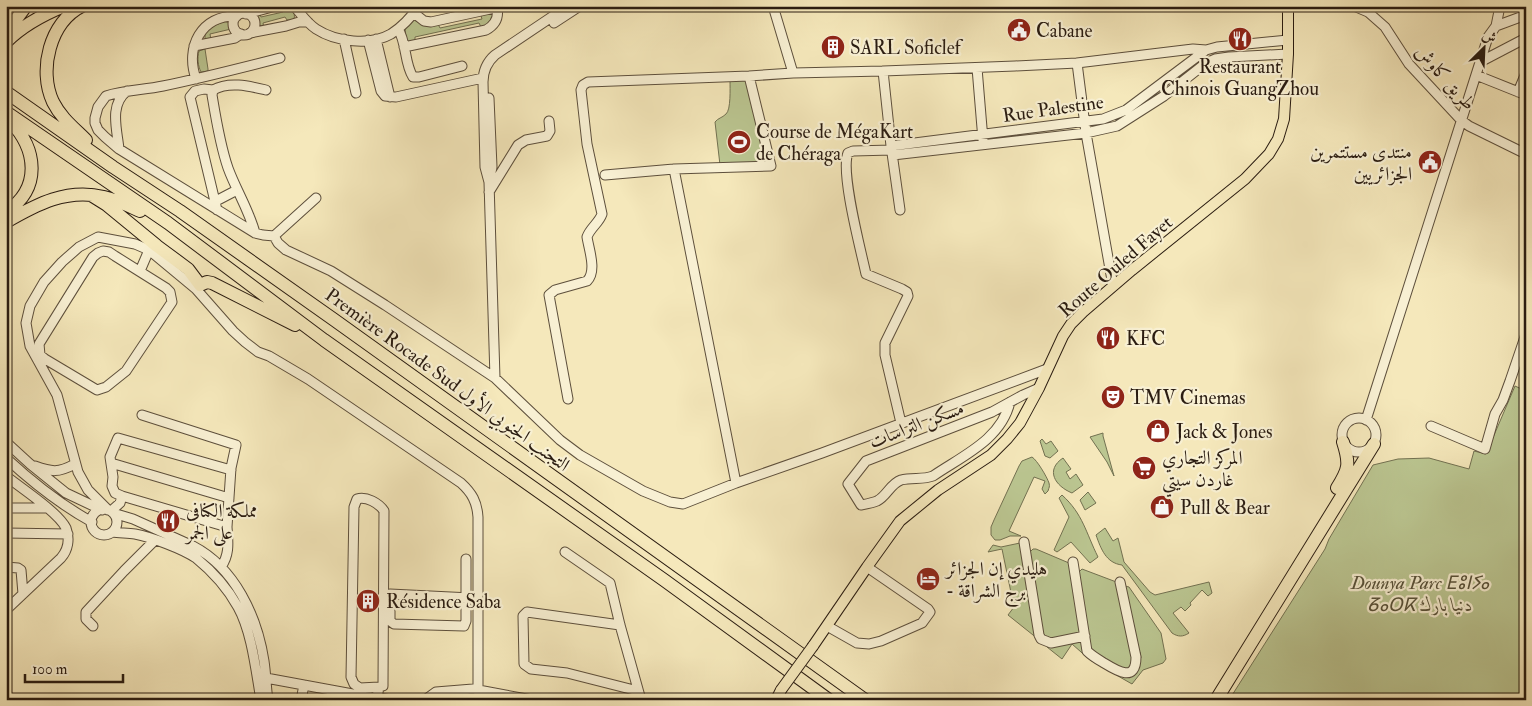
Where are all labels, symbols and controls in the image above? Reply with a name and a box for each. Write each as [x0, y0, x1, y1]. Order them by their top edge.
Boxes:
public building icon: Cabane [1006, 17, 1032, 43]
place label: Cabane [1036, 19, 1093, 43]
north arrow [1460, 22, 1510, 72]
restaurant icon: Restaurant Chinois GuangZhou [1227, 26, 1253, 52]
text: ش [1479, 26, 1499, 47]
building icon: SARL Soficlef [820, 34, 846, 60]
place label: SARL Soficlef [850, 36, 964, 60]
street label: طريق كاوش [1410, 40, 1481, 115]
place label: Restaurant Chinois GuangZhou [1161, 55, 1319, 101]
street label: Rue Palestine [1001, 90, 1105, 128]
place label: Course de MégaKart de Chéraga [756, 120, 913, 166]
sports icon: Course de MégaKart de Chéraga [726, 129, 752, 155]
place label: منتدى مستتمرين الجزائريين [1310, 140, 1412, 186]
public building icon: منتدى مستتمرين الجزائريين [1417, 149, 1443, 175]
street label: Route Ouled Fayet [1054, 211, 1178, 323]
street label: Première Rocade Sud التجنب الجنوبي الأول [319, 281, 576, 479]
restaurant icon: KFC [1095, 325, 1121, 351]
place label: KFC [1126, 327, 1165, 351]
theatre icon: TMV Cinemas [1100, 384, 1126, 410]
place label: TMV Cinemas [1130, 386, 1245, 410]
street label: مسكن التراسات [865, 396, 968, 455]
shop icon: Jack & Jones [1145, 418, 1171, 444]
place label: Jack & Jones [1175, 420, 1272, 444]
place label: المركز التجاري غاردن سيتي [1162, 446, 1243, 498]
supermarket icon: المركز التجاري غاردن سيتي [1131, 455, 1157, 481]
shop icon: Pull & Bear [1149, 494, 1175, 520]
place label: Pull & Bear [1180, 496, 1270, 520]
place label: مملكة الكنافى على الجمر [184, 499, 258, 547]
restaurant icon: مملكة الكنافى على الجمر [155, 508, 181, 534]
place label: هليدي إن الجزائر - برج الشراقة [944, 557, 1047, 608]
hotel icon: هليدي إن الجزائر - برج الشراقة [915, 566, 941, 592]
park label: Dounya Parc ⴹⵓⵏⵢⴰ ⵒⴰⵔⴽ دنيا بارك [1350, 571, 1490, 617]
building icon: Résidence Saba [355, 588, 381, 614]
place label: Résidence Saba [386, 590, 501, 614]
scale bar [25, 651, 122, 683]
text: 100 m [32, 660, 68, 679]

